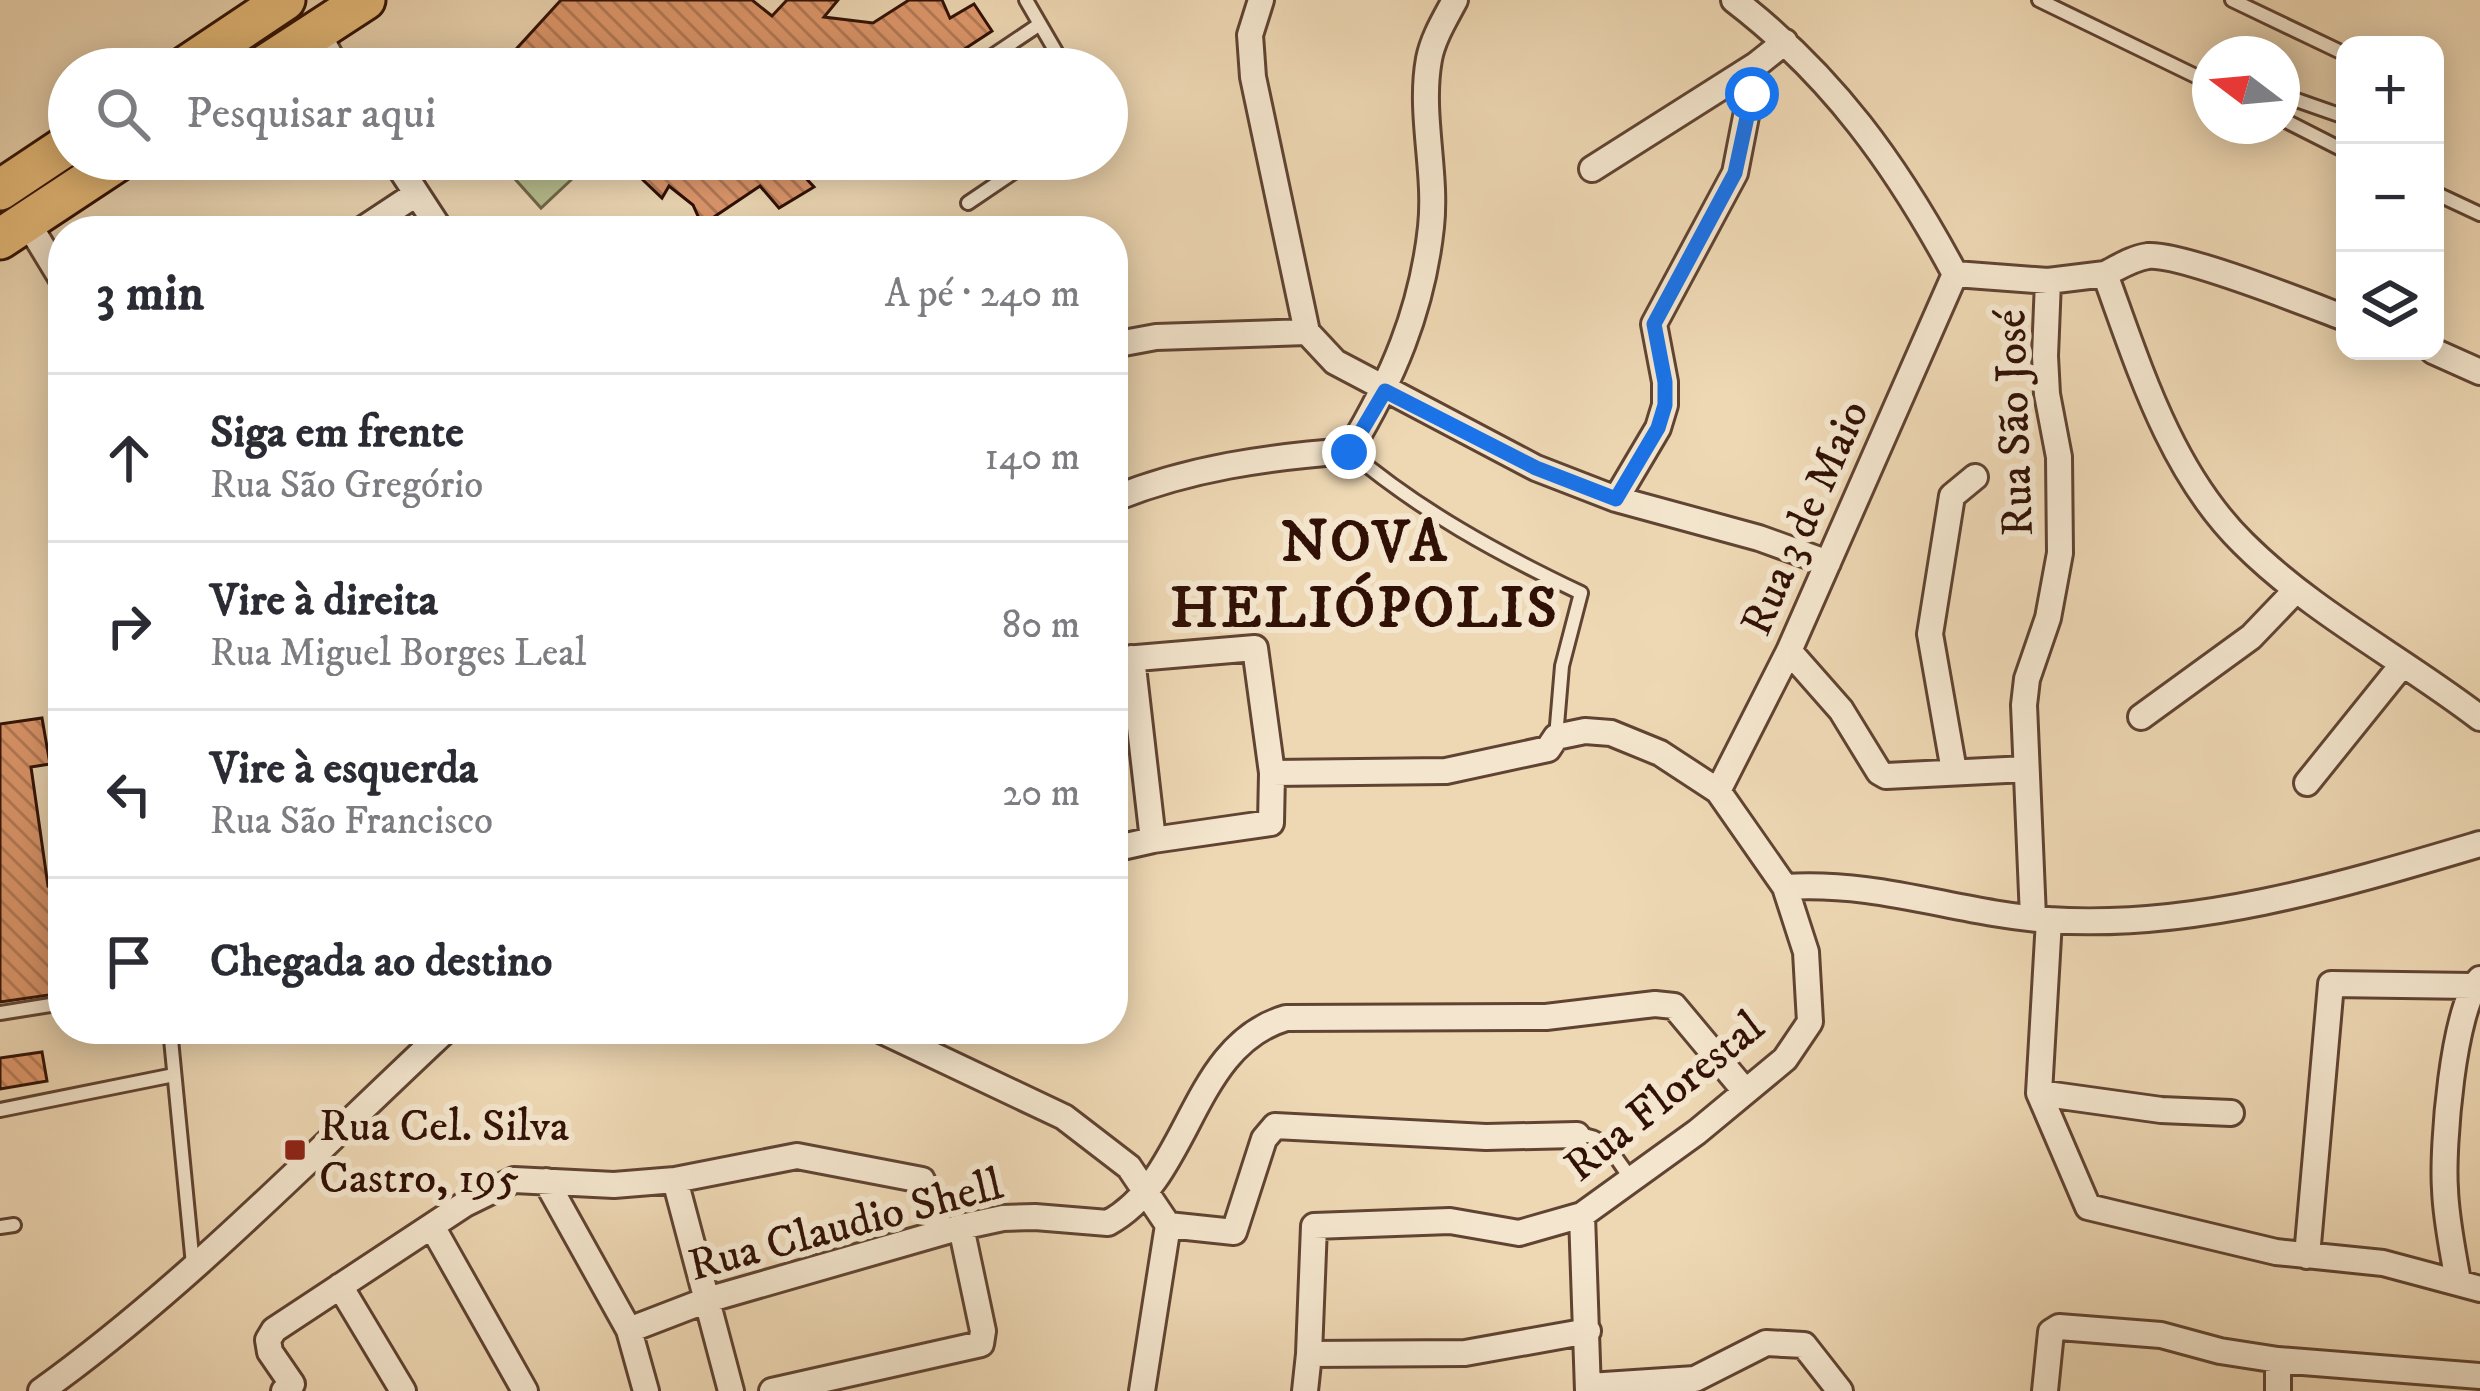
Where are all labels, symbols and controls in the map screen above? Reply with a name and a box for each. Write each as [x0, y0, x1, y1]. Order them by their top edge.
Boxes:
north arrow [2192, 36, 2300, 144]
map controls [2336, 36, 2444, 360]
button: + [2336, 36, 2444, 144]
search box [48, 48, 1128, 180]
route start [1725, 67, 1779, 121]
icon: search [90, 81, 156, 147]
text: Pesquisar aqui [186, 86, 436, 142]
button: − [2336, 144, 2444, 252]
button: layers [2336, 252, 2444, 360]
text: 3 min [96, 262, 204, 326]
text: A pé · 240 m [885, 270, 1080, 319]
street label: Rua São José [1983, 308, 2047, 537]
street label: Rua 3 de Maio [1729, 392, 1882, 644]
text: Siga em frente [210, 405, 464, 461]
icon: ahead [96, 425, 162, 491]
route end [1322, 425, 1376, 479]
text: 140 m [985, 433, 1080, 482]
text: Rua São Gregório [210, 461, 483, 510]
district label: NOVA HELIÓPOLIS [1170, 508, 1560, 645]
text: Vire à direita [210, 573, 438, 629]
icon: right [96, 593, 162, 659]
text: 80 m [1002, 601, 1080, 650]
text: Rua Miguel Borges Leal [210, 629, 587, 678]
text: Vire à esquerda [210, 741, 478, 797]
icon: left [96, 761, 162, 827]
text: 20 m [1002, 769, 1080, 818]
text: Rua São Francisco [210, 797, 493, 846]
icon: arrive [96, 929, 162, 995]
text: Chegada ao destino [210, 934, 552, 990]
street label: Rua Florestal [1554, 1000, 1776, 1195]
place label: Rua Cel. Silva Castro, 195 [319, 1099, 569, 1207]
marker: Rua Cel. Silva Castro, 195 [282, 1137, 308, 1163]
street label: Rua Claudio Shell [683, 1157, 1009, 1295]

